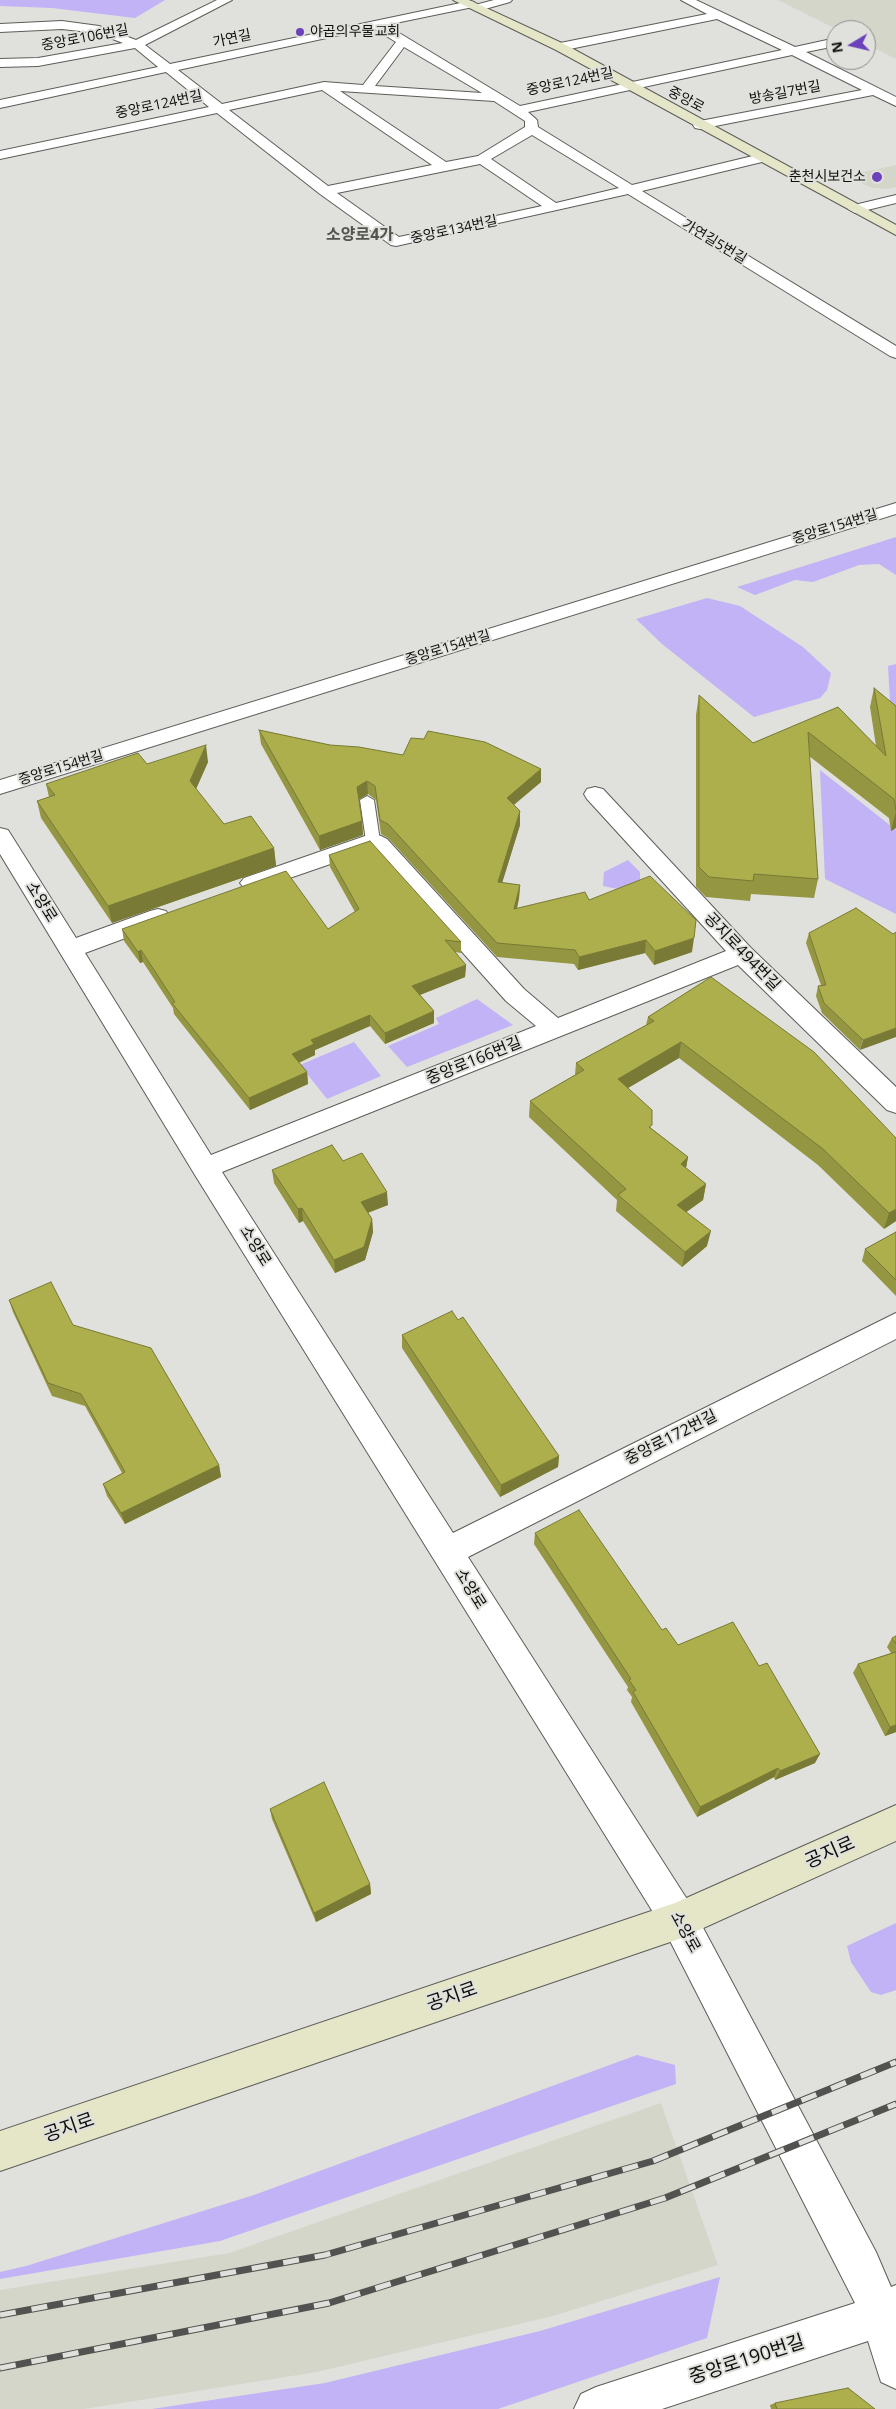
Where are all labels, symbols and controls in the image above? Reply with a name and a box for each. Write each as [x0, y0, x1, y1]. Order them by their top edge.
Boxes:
north arrow [826, 20, 876, 70]
street label: 중앙로106번길 [40, 21, 130, 55]
place label: 야곱의우물교회 [310, 24, 400, 40]
marker: 야곱의우물교회 [294, 26, 306, 38]
street label: 가연길 [211, 27, 253, 51]
text: N [826, 40, 847, 54]
street label: 중앙로124번길 [525, 65, 615, 99]
street label: 방송길7번길 [748, 78, 822, 108]
street label: 중앙로 [665, 84, 707, 116]
street label: 중앙로124번길 [114, 88, 204, 122]
place label: 춘천시보건소 [789, 169, 866, 185]
marker: 춘천시보건소 [870, 170, 884, 184]
street label: 중앙로134번길 [409, 213, 499, 247]
street label: 가연길5번길 [679, 216, 749, 268]
district label: 소양로4가 [326, 225, 394, 245]
street label: 중앙로154번길 [790, 506, 880, 548]
street label: 중앙로154번길 [403, 627, 493, 669]
street label: 중앙로154번길 [16, 747, 106, 789]
street label: 소양로 [21, 878, 61, 926]
street label: 공지로494번길 [700, 909, 784, 995]
street label: 중앙로166번길 [424, 1033, 524, 1089]
street label: 소양로 [235, 1222, 275, 1270]
street label: 중앙로172번길 [622, 1407, 720, 1469]
street label: 소양로 [450, 1565, 490, 1613]
street label: 공지로 [801, 1832, 859, 1874]
street label: 소양로 [666, 1908, 704, 1956]
street label: 공지로 [423, 1978, 481, 2016]
street label: 공지로 [40, 2109, 98, 2147]
street label: 중앙로190번길 [686, 2331, 808, 2389]

